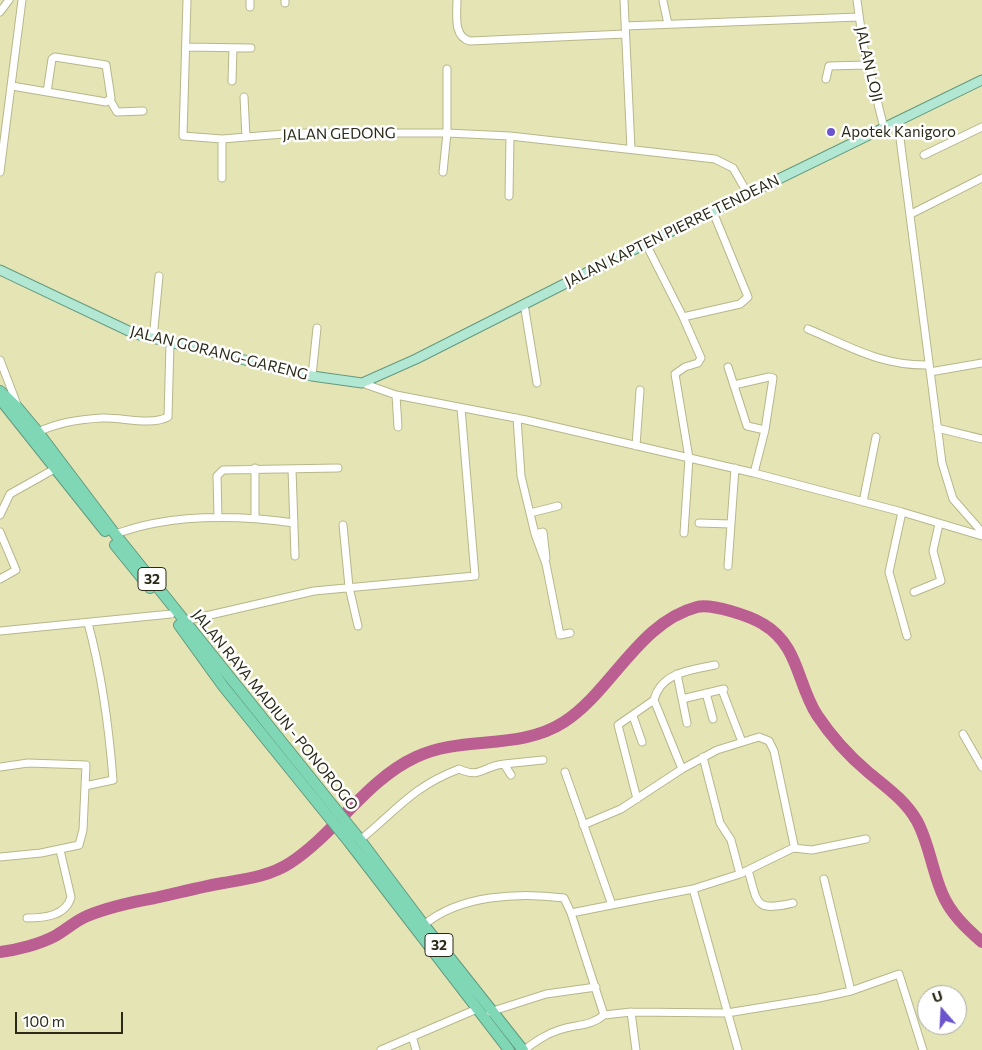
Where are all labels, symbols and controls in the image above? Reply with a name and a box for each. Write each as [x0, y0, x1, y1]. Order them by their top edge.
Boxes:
street label: JALAN LOJI [852, 24, 886, 104]
place label: Apotek Kanigoro [841, 123, 956, 141]
street label: JALAN GEDONG [282, 124, 396, 144]
marker: Apotek Kanigoro [825, 126, 837, 138]
street label: JALAN KAPTEN PIERRE TENDEAN [562, 171, 782, 291]
street label: JALAN GORANG-GARENG [128, 322, 310, 384]
road number: 32 [138, 568, 166, 590]
street label: JALAN RAYA MADIUN - PONOROGO [188, 606, 362, 814]
road number: 32 [425, 934, 453, 956]
north arrow [917, 985, 967, 1035]
text: U [930, 987, 945, 1006]
scale bar [18, 1002, 125, 1034]
text: 100 m [23, 1012, 65, 1030]

